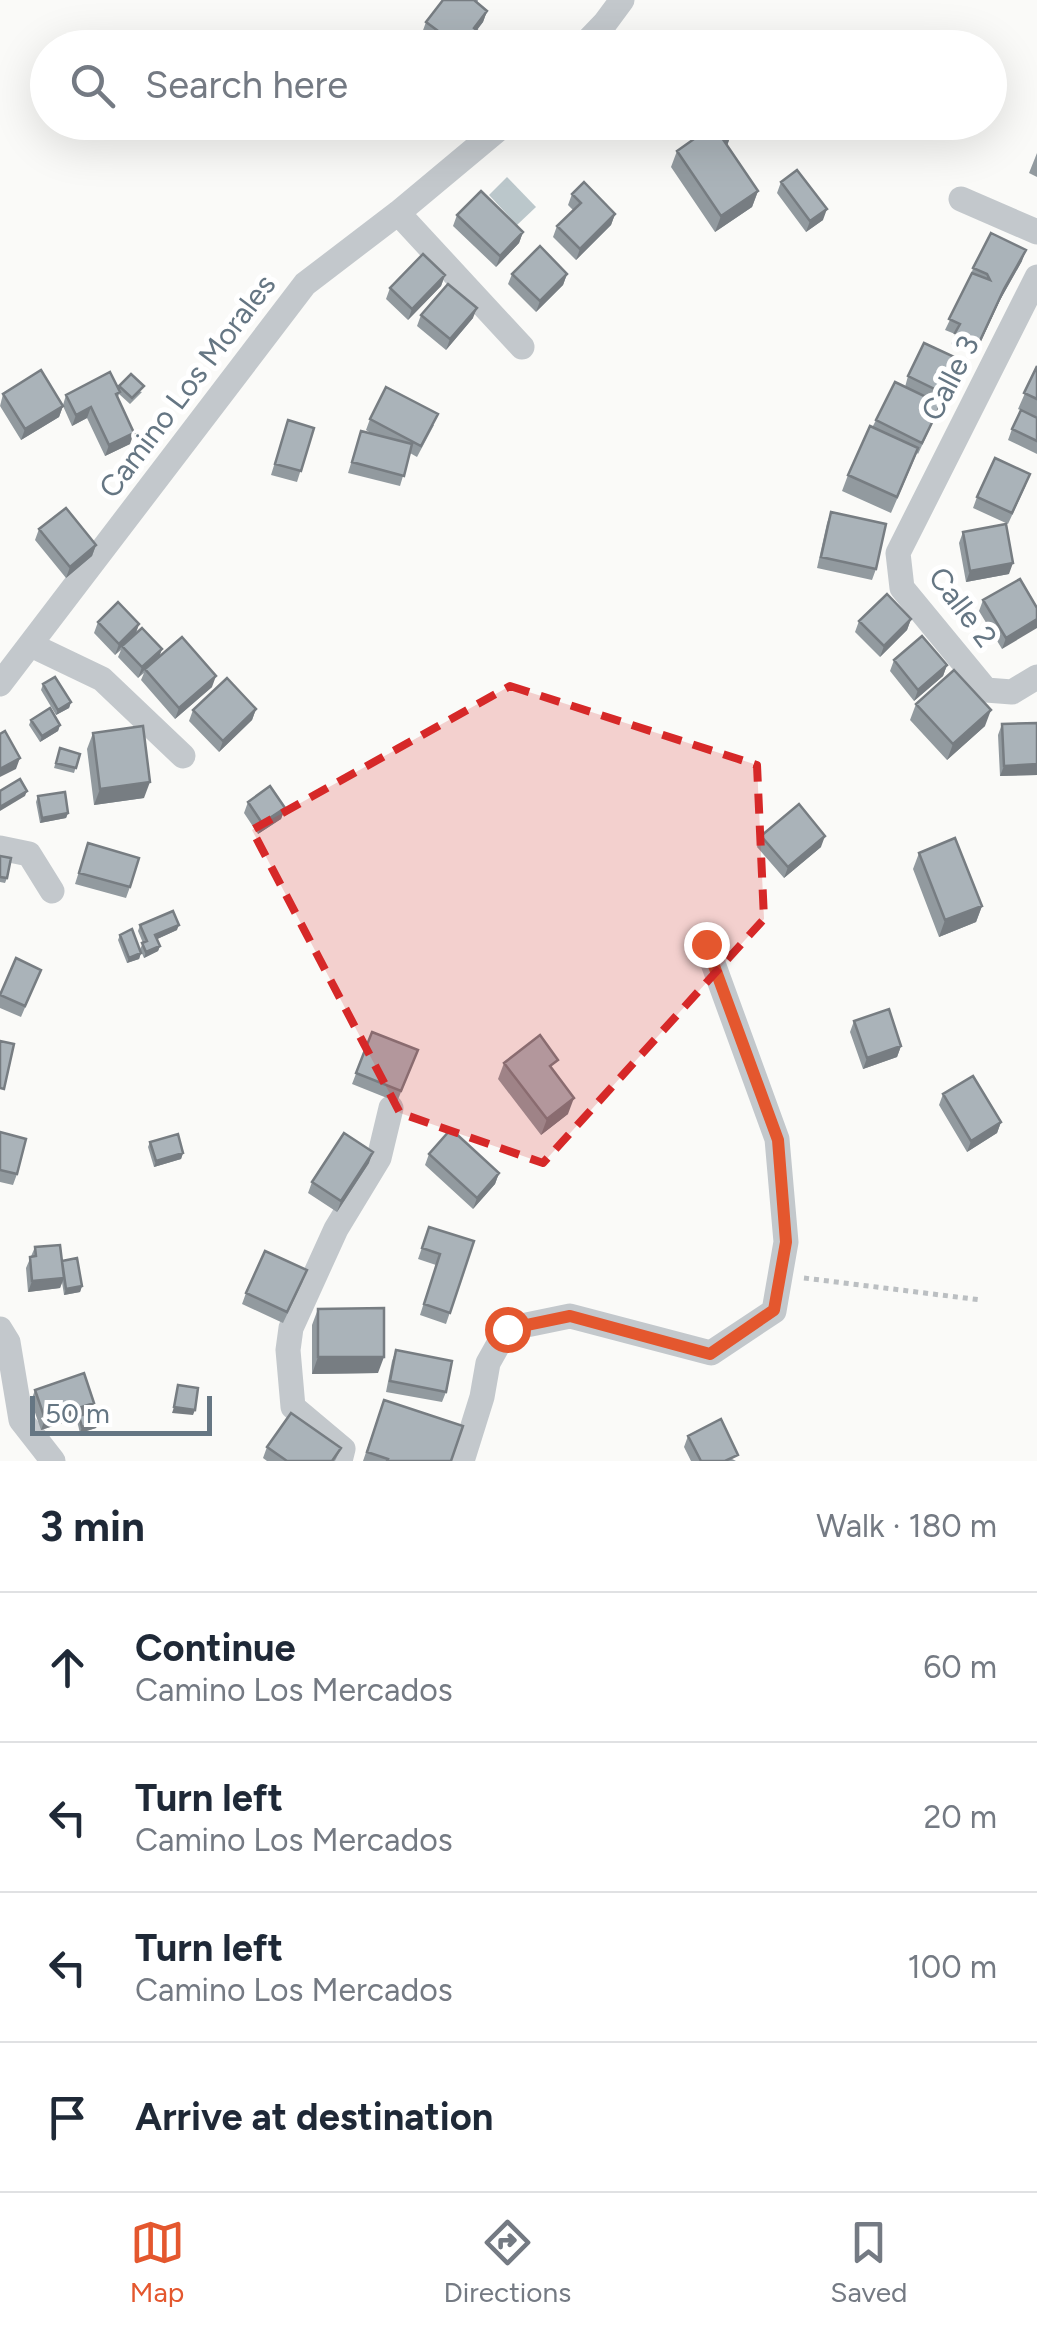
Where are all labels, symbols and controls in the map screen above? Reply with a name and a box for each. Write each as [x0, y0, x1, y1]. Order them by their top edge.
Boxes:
search box [30, 30, 1007, 140]
icon: search [65, 58, 120, 113]
text: Search here [145, 62, 348, 108]
street label: Camino Los Morales [91, 267, 283, 505]
street label: Calle 3 [913, 329, 987, 427]
street label: Calle 2 [921, 560, 1005, 654]
route end [684, 922, 730, 968]
route start [485, 1307, 531, 1353]
scale bar [30, 1391, 212, 1436]
text: 50 m [45, 1396, 110, 1430]
text: 3 min [40, 1501, 145, 1552]
text: Walk · 180 m [816, 1507, 997, 1545]
text: Continue [135, 1625, 296, 1671]
icon: ahead [40, 1640, 95, 1695]
text: 60 m [923, 1648, 997, 1686]
text: Camino Los Mercados [135, 1671, 453, 1709]
text: Turn left [135, 1775, 283, 1821]
icon: left [40, 1790, 95, 1845]
text: 20 m [923, 1798, 997, 1836]
text: Camino Los Mercados [135, 1821, 453, 1859]
text: Turn left [135, 1925, 283, 1971]
icon: left [40, 1940, 95, 1995]
text: 100 m [908, 1948, 997, 1986]
text: Camino Los Mercados [135, 1971, 453, 2009]
icon: arrive [40, 2090, 95, 2145]
text: Arrive at destination [135, 2094, 493, 2140]
tab: Map [130, 2215, 185, 2309]
tab: Directions [444, 2215, 571, 2309]
tab: Saved [830, 2215, 907, 2309]

